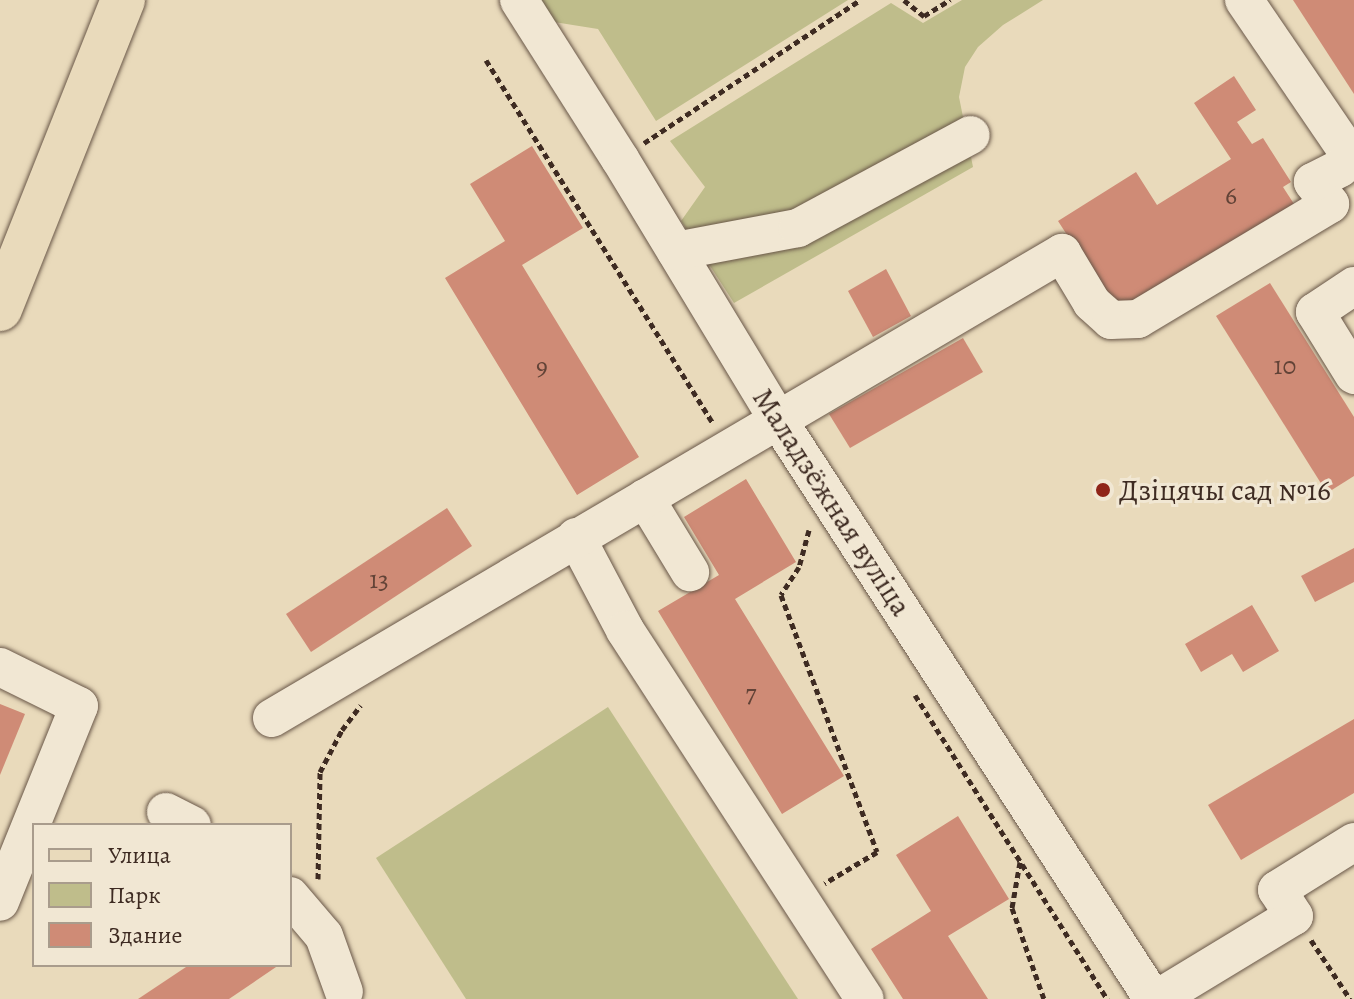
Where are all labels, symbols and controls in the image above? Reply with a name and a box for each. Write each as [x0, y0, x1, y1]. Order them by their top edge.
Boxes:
house number: 6 [1225, 180, 1237, 212]
house number: 10 [1274, 350, 1296, 382]
house number: 9 [536, 351, 548, 383]
street label: Маладзёжная вуліца [745, 381, 919, 623]
place label: Дзіцячы сад №16 [1119, 472, 1331, 508]
marker: Дзіцячы сад №16 [1094, 481, 1112, 499]
house number: 13 [369, 564, 389, 596]
house number: 7 [746, 678, 756, 710]
legend [32, 823, 292, 967]
text: Улица [108, 839, 171, 871]
text: Парк [108, 879, 161, 911]
text: Здание [108, 919, 183, 951]

